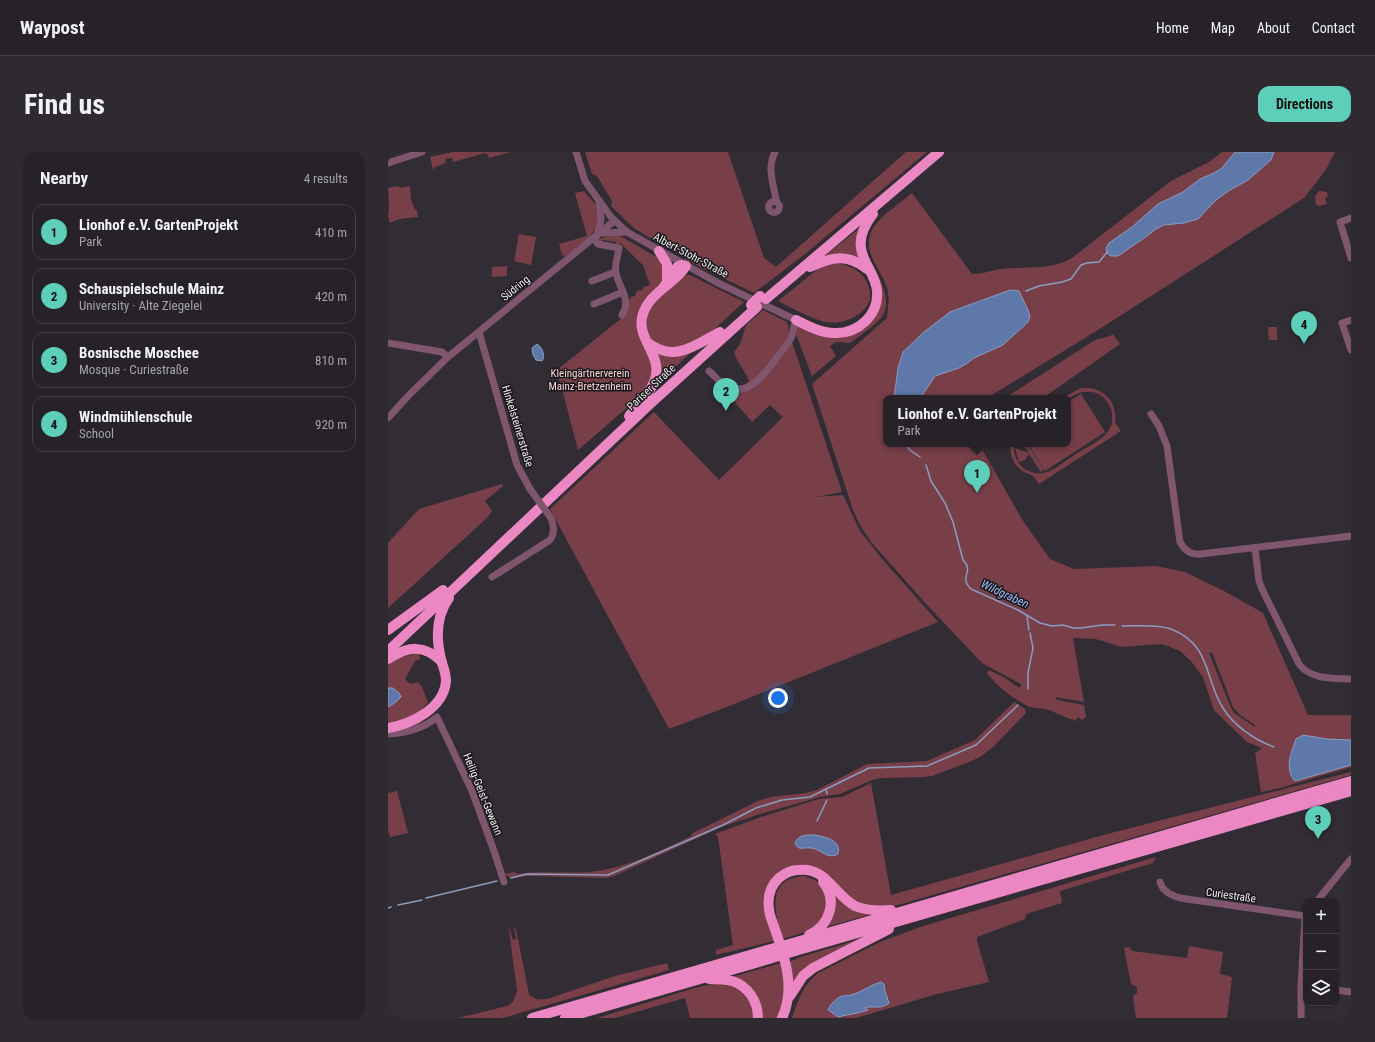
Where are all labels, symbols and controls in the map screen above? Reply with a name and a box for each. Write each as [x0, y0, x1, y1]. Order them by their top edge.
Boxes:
text: Waypost [20, 16, 85, 39]
text: Home [1156, 20, 1189, 36]
text: Map [1211, 20, 1235, 36]
text: About [1257, 20, 1290, 36]
text: Contact [1312, 20, 1355, 36]
button: Directions [1258, 86, 1351, 122]
text: Find us [24, 88, 105, 121]
text: Nearby [40, 168, 88, 188]
text: 4 results [304, 171, 348, 186]
text: Lionhof e.V. GartenProjekt [79, 216, 238, 234]
text: 1 [51, 225, 57, 240]
text: 410 m [315, 225, 347, 240]
street label: Albert-Stohr-Straße [651, 230, 731, 281]
text: Park [79, 234, 102, 249]
street label: Südring [498, 273, 532, 304]
text: Schauspielschule Mainz [79, 280, 224, 298]
text: 2 [51, 289, 57, 304]
text: 420 m [315, 289, 347, 304]
text: University · Alte Ziegelei [79, 298, 202, 313]
pin: 4 [1291, 311, 1317, 344]
text: Bosnische Moschee [79, 344, 199, 362]
text: 3 [51, 353, 57, 368]
text: 810 m [315, 353, 347, 368]
text: Mosque · Curiestraße [79, 362, 189, 377]
street label: Pariser Straße [624, 362, 678, 413]
park label: Kleingärtnerverein Mainz-Bretzenheim [548, 367, 632, 393]
pin: 2 [713, 378, 739, 411]
street label: Hinkelsteinerstraße [499, 384, 536, 468]
popup [883, 395, 1071, 447]
text: Lionhof e.V. GartenProjekt [897, 405, 1057, 423]
text: Windmühlenschule [79, 408, 193, 426]
text: 4 [51, 417, 57, 432]
text: 920 m [315, 417, 347, 432]
text: Park [897, 423, 921, 438]
text: School [79, 426, 114, 441]
pin: 1 [964, 460, 990, 493]
water label: Wildgraben [979, 577, 1032, 611]
your location [768, 688, 788, 708]
street label: Heilig-Geist-Gewann [460, 751, 505, 837]
pin: 3 [1305, 806, 1331, 839]
street label: Curiestraße [1205, 886, 1257, 905]
map controls [1303, 898, 1339, 1006]
button: + [1303, 898, 1339, 934]
button: − [1303, 934, 1339, 970]
button: layers [1303, 970, 1339, 1006]

